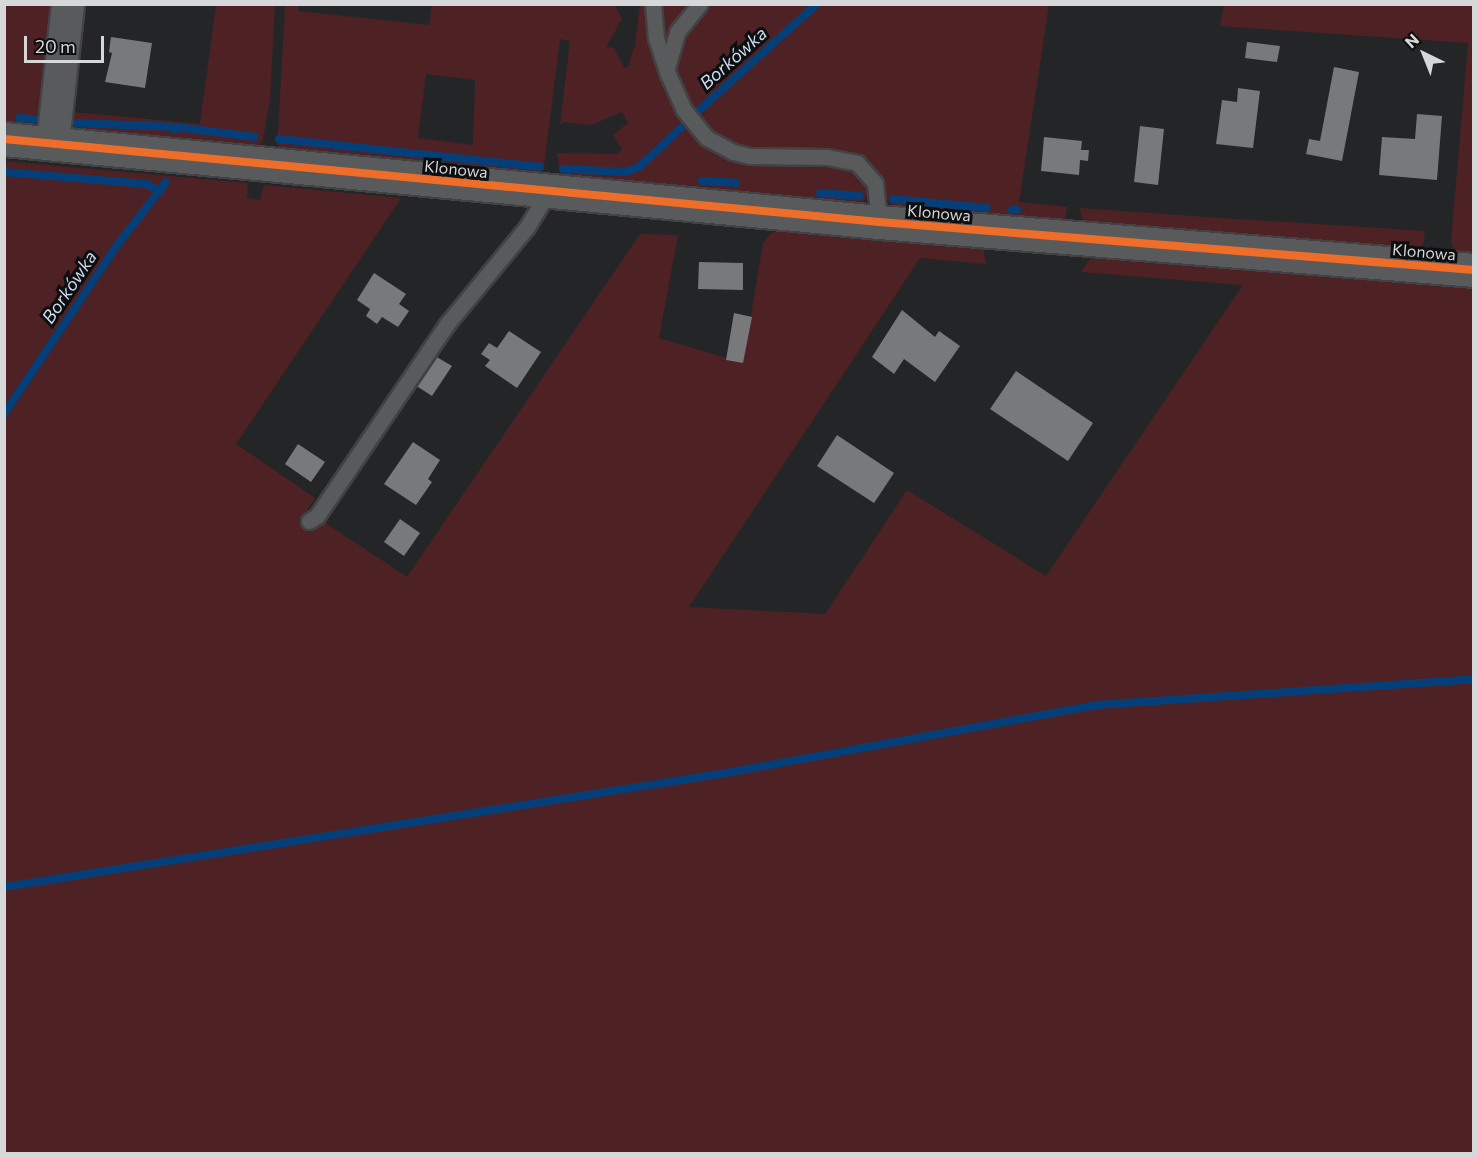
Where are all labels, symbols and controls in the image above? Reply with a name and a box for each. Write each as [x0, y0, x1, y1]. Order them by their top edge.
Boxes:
water label: Borkówka [695, 22, 771, 94]
scale bar [27, 24, 106, 62]
north arrow [1394, 24, 1454, 84]
text: N [1401, 29, 1422, 52]
text: 20 m [35, 35, 76, 57]
street label: Klonowa [423, 156, 489, 182]
street label: Klonowa [906, 201, 972, 225]
street label: Klonowa [1391, 240, 1457, 264]
water label: Borkówka [37, 247, 101, 327]

